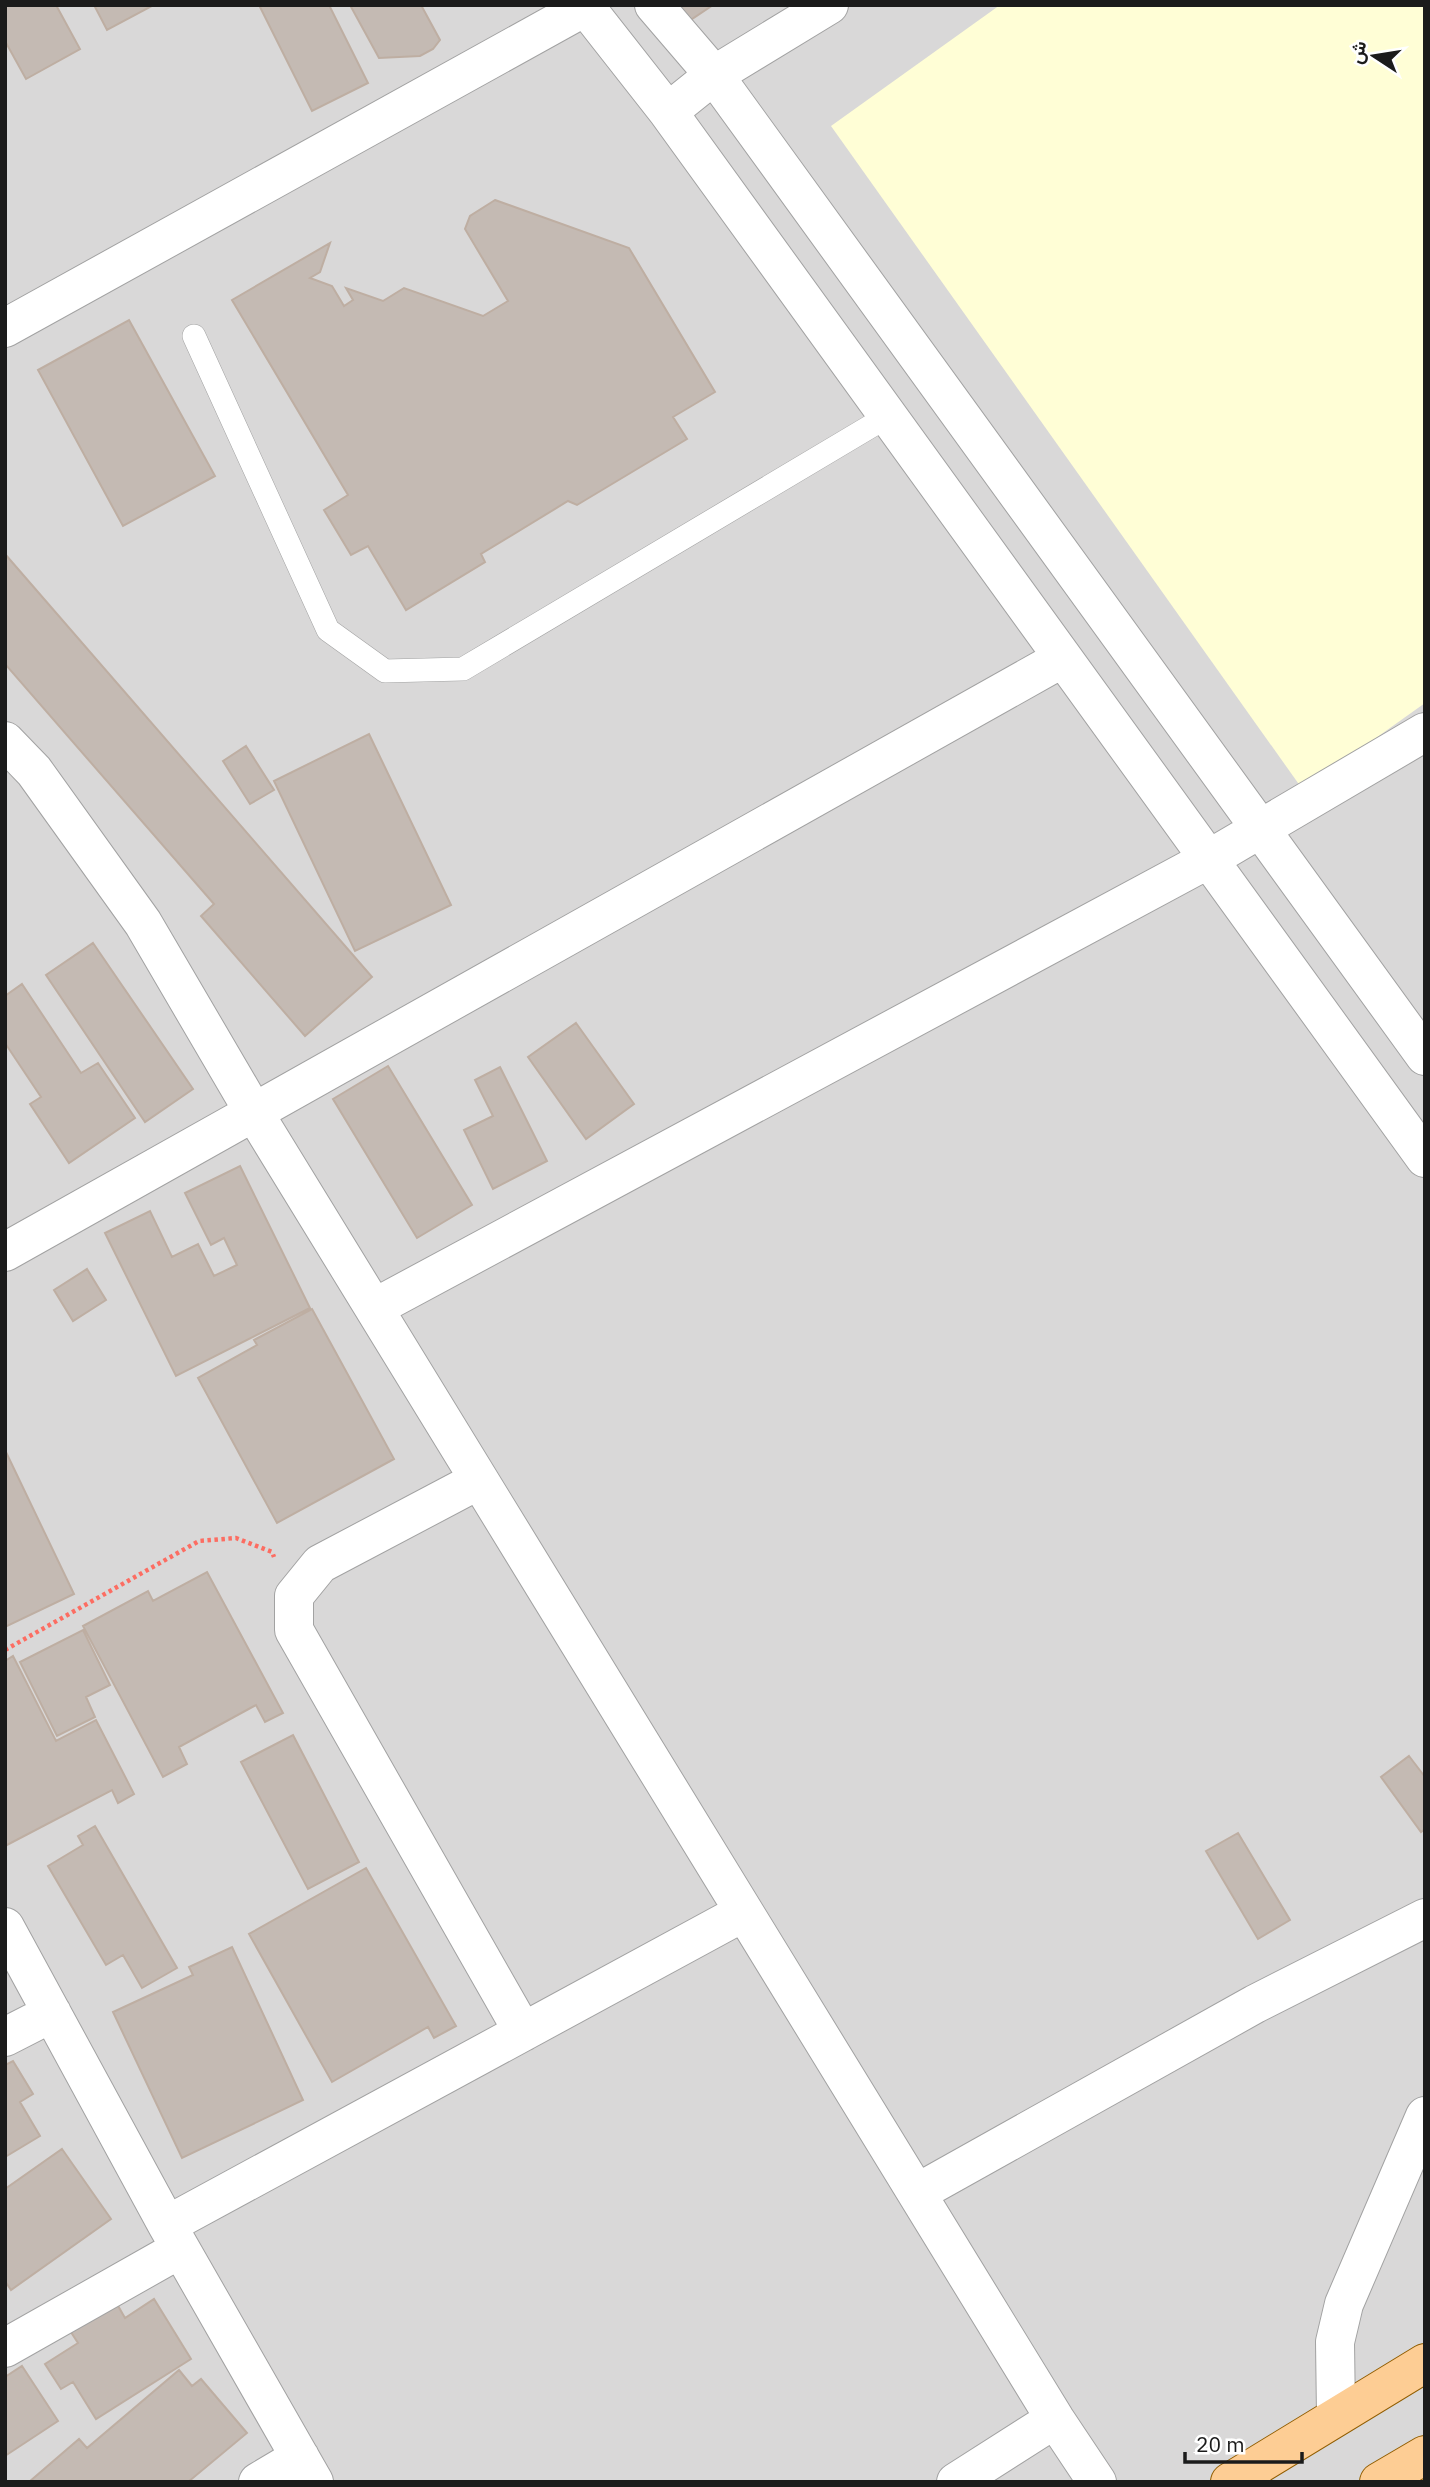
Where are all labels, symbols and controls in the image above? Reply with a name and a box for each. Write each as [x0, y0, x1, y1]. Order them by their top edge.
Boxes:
north arrow [1339, 21, 1409, 91]
text: ش [1343, 39, 1372, 66]
scale bar [1185, 2420, 1302, 2464]
text: 20 m [1196, 2430, 1245, 2458]

